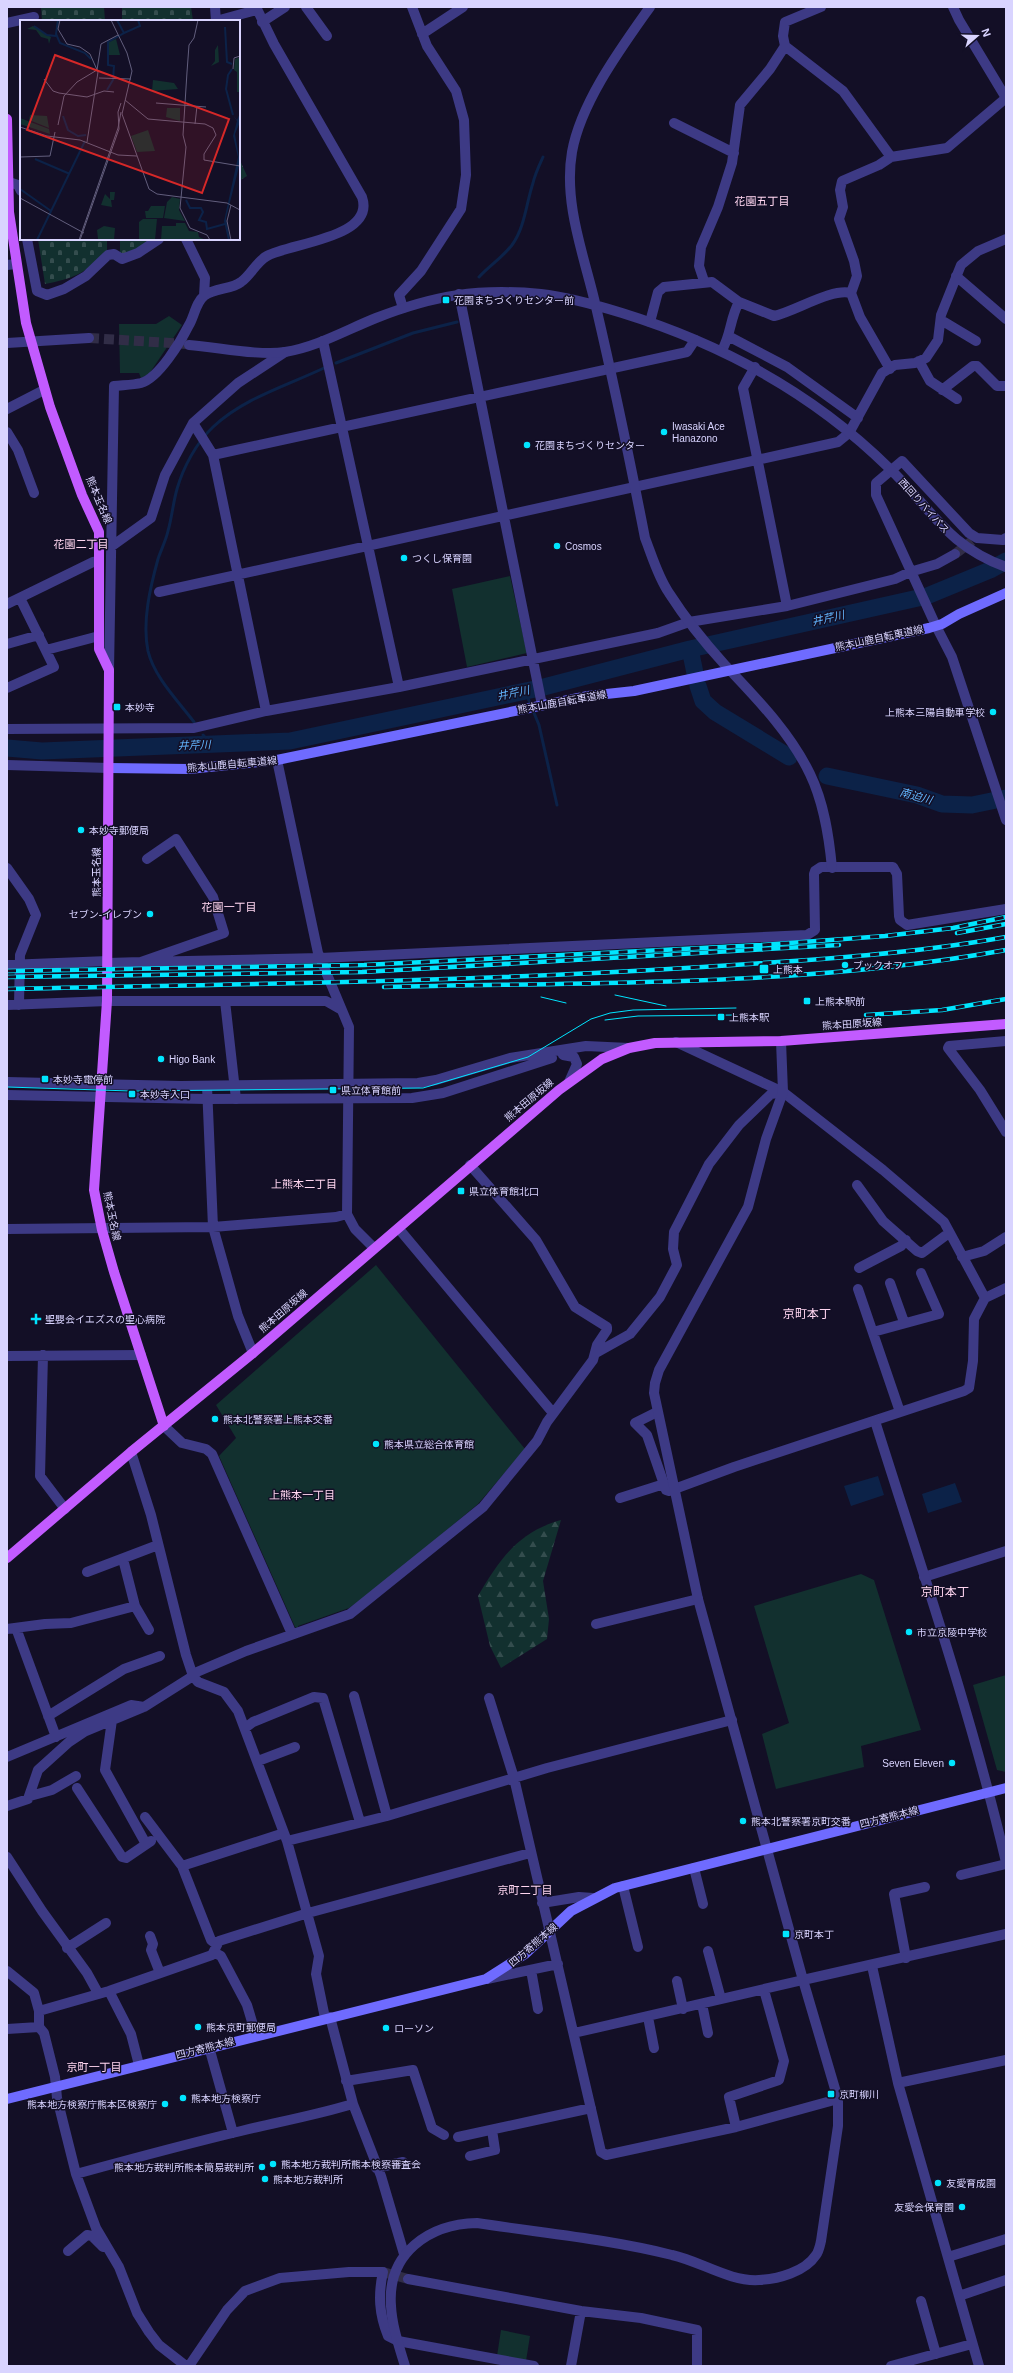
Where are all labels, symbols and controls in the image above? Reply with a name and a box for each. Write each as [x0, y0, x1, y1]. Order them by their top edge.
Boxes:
north arrow [957, 16, 997, 56]
inset map [20, 20, 240, 240]
text: N [979, 27, 993, 38]
district label: 花園五丁目 [735, 195, 790, 207]
marker: 花園まちづくりセンター前 [441, 295, 451, 305]
place label: 花園まちづくりセンター前 [454, 295, 574, 306]
place label: Iwasaki Ace Hanazono [672, 421, 725, 444]
marker: Iwasaki Ace Hanazono [659, 427, 669, 437]
marker: 花園まちづくりセンター [522, 440, 532, 450]
place label: 花園まちづくりセンター [535, 440, 645, 451]
street label: 熊本玉名線 [84, 475, 114, 525]
street label: 西回りバイパス [897, 476, 951, 536]
district label: 花園二丁目 [54, 538, 109, 550]
marker: Cosmos [552, 541, 562, 551]
place label: Cosmos [565, 541, 602, 552]
marker: つくし保育園 [399, 553, 409, 563]
place label: つくし保育園 [412, 553, 472, 564]
water label: 井芹川 [811, 608, 846, 628]
street label: 熊本山鹿自転車道線 [834, 623, 924, 653]
water label: 井芹川 [496, 683, 531, 702]
street label: 熊本山鹿自転車道線 [517, 689, 607, 715]
marker: 本妙寺 [112, 702, 122, 712]
place label: 本妙寺 [125, 702, 155, 713]
place label: 上熊本三陽自動車学校 [885, 707, 985, 718]
marker: 上熊本三陽自動車学校 [988, 707, 998, 717]
water label: 井芹川 [177, 738, 212, 752]
street label: 熊本山鹿自転車道線 [187, 755, 277, 773]
water label: 南迫川 [899, 786, 934, 806]
marker: 本妙寺郵便局 [76, 825, 86, 835]
place label: 本妙寺郵便局 [89, 825, 149, 836]
street label: 熊本玉名線 [91, 847, 102, 897]
district label: 花園一丁目 [202, 901, 257, 913]
place label: セブン-イレブン [69, 909, 142, 920]
marker: セブン-イレブン [145, 909, 155, 919]
marker: ブックオフ [840, 960, 850, 970]
place label: ブックオフ [853, 960, 903, 971]
marker: 上熊本 [758, 963, 770, 975]
place label: 上熊本 [773, 964, 803, 975]
marker: 上熊本駅前 [802, 996, 812, 1006]
place label: 上熊本駅前 [815, 996, 865, 1007]
marker: 上熊本駅 [716, 1012, 726, 1022]
place label: 上熊本駅 [729, 1012, 770, 1023]
street label: 熊本田原坂線 [822, 1016, 882, 1032]
marker: Higo Bank [156, 1054, 166, 1064]
place label: Higo Bank [169, 1054, 216, 1065]
marker: 本妙寺電停前 [40, 1074, 50, 1084]
place label: 本妙寺電停前 [53, 1074, 113, 1085]
street label: 熊本田原坂線 [502, 1077, 556, 1123]
marker: 県立体育館前 [328, 1085, 338, 1095]
place label: 県立体育館前 [341, 1085, 401, 1096]
marker: 本妙寺入口 [127, 1089, 137, 1099]
place label: 本妙寺入口 [140, 1089, 190, 1100]
district label: 上熊本二丁目 [271, 1178, 337, 1190]
marker: 県立体育館北口 [456, 1186, 466, 1196]
place label: 県立体育館北口 [469, 1186, 539, 1197]
street label: 熊本玉名線 [101, 1190, 123, 1242]
street label: 熊本田原坂線 [257, 1287, 309, 1335]
district label: 京町本丁 [783, 1307, 831, 1321]
marker: 聖嬰会イエズスの聖心病院 [30, 1313, 42, 1325]
place label: 聖嬰会イエズスの聖心病院 [45, 1314, 165, 1325]
marker: 熊本北警察署上熊本交番 [210, 1414, 220, 1424]
place label: 熊本北警察署上熊本交番 [223, 1414, 333, 1425]
marker: 熊本県立総合体育館 [371, 1439, 381, 1449]
place label: 熊本県立総合体育館 [384, 1439, 474, 1450]
district label: 上熊本一丁目 [269, 1489, 335, 1501]
district label: 京町本丁 [921, 1585, 969, 1599]
marker: 市立京陵中学校 [904, 1627, 914, 1637]
place label: 市立京陵中学校 [917, 1627, 987, 1638]
place label: Seven Eleven [882, 1758, 944, 1769]
marker: Seven Eleven [947, 1758, 957, 1768]
street label: 四方寄熊本線 [859, 1804, 919, 1830]
marker: 熊本北警察署京町交番 [738, 1816, 748, 1826]
place label: 熊本北警察署京町交番 [751, 1816, 851, 1827]
district label: 京町二丁目 [498, 1884, 553, 1896]
street label: 四方寄熊本線 [507, 1921, 559, 1969]
marker: 京町本丁 [781, 1929, 791, 1939]
place label: 京町本丁 [794, 1929, 834, 1940]
marker: 熊本京町郵便局 [193, 2022, 203, 2032]
place label: 熊本京町郵便局 [206, 2022, 276, 2033]
marker: ローソン [381, 2023, 391, 2033]
place label: ローソン [394, 2023, 434, 2034]
street label: 四方寄熊本線 [175, 2035, 235, 2061]
district label: 京町一丁目 [67, 2061, 122, 2073]
marker: 京町柳川 [826, 2089, 836, 2099]
place label: 京町柳川 [839, 2089, 879, 2100]
marker: 熊本地方検察庁 [178, 2093, 188, 2103]
place label: 熊本地方検察庁 [191, 2093, 261, 2104]
place label: 熊本地方検察庁熊本区検察庁 [27, 2099, 157, 2110]
marker: 熊本地方検察庁熊本区検察庁 [160, 2099, 170, 2109]
marker: 熊本地方裁判所熊本検察審査会 [268, 2159, 278, 2169]
place label: 熊本地方裁判所熊本検察審査会 [281, 2159, 421, 2170]
place label: 熊本地方裁判所熊本簡易裁判所 [114, 2162, 254, 2173]
marker: 熊本地方裁判所熊本簡易裁判所 [257, 2162, 267, 2172]
marker: 熊本地方裁判所 [260, 2174, 270, 2184]
place label: 熊本地方裁判所 [273, 2174, 343, 2185]
marker: 友愛育成園 [933, 2178, 943, 2188]
place label: 友愛育成園 [946, 2178, 996, 2189]
place label: 友愛会保育園 [894, 2202, 954, 2213]
marker: 友愛会保育園 [957, 2202, 967, 2212]

